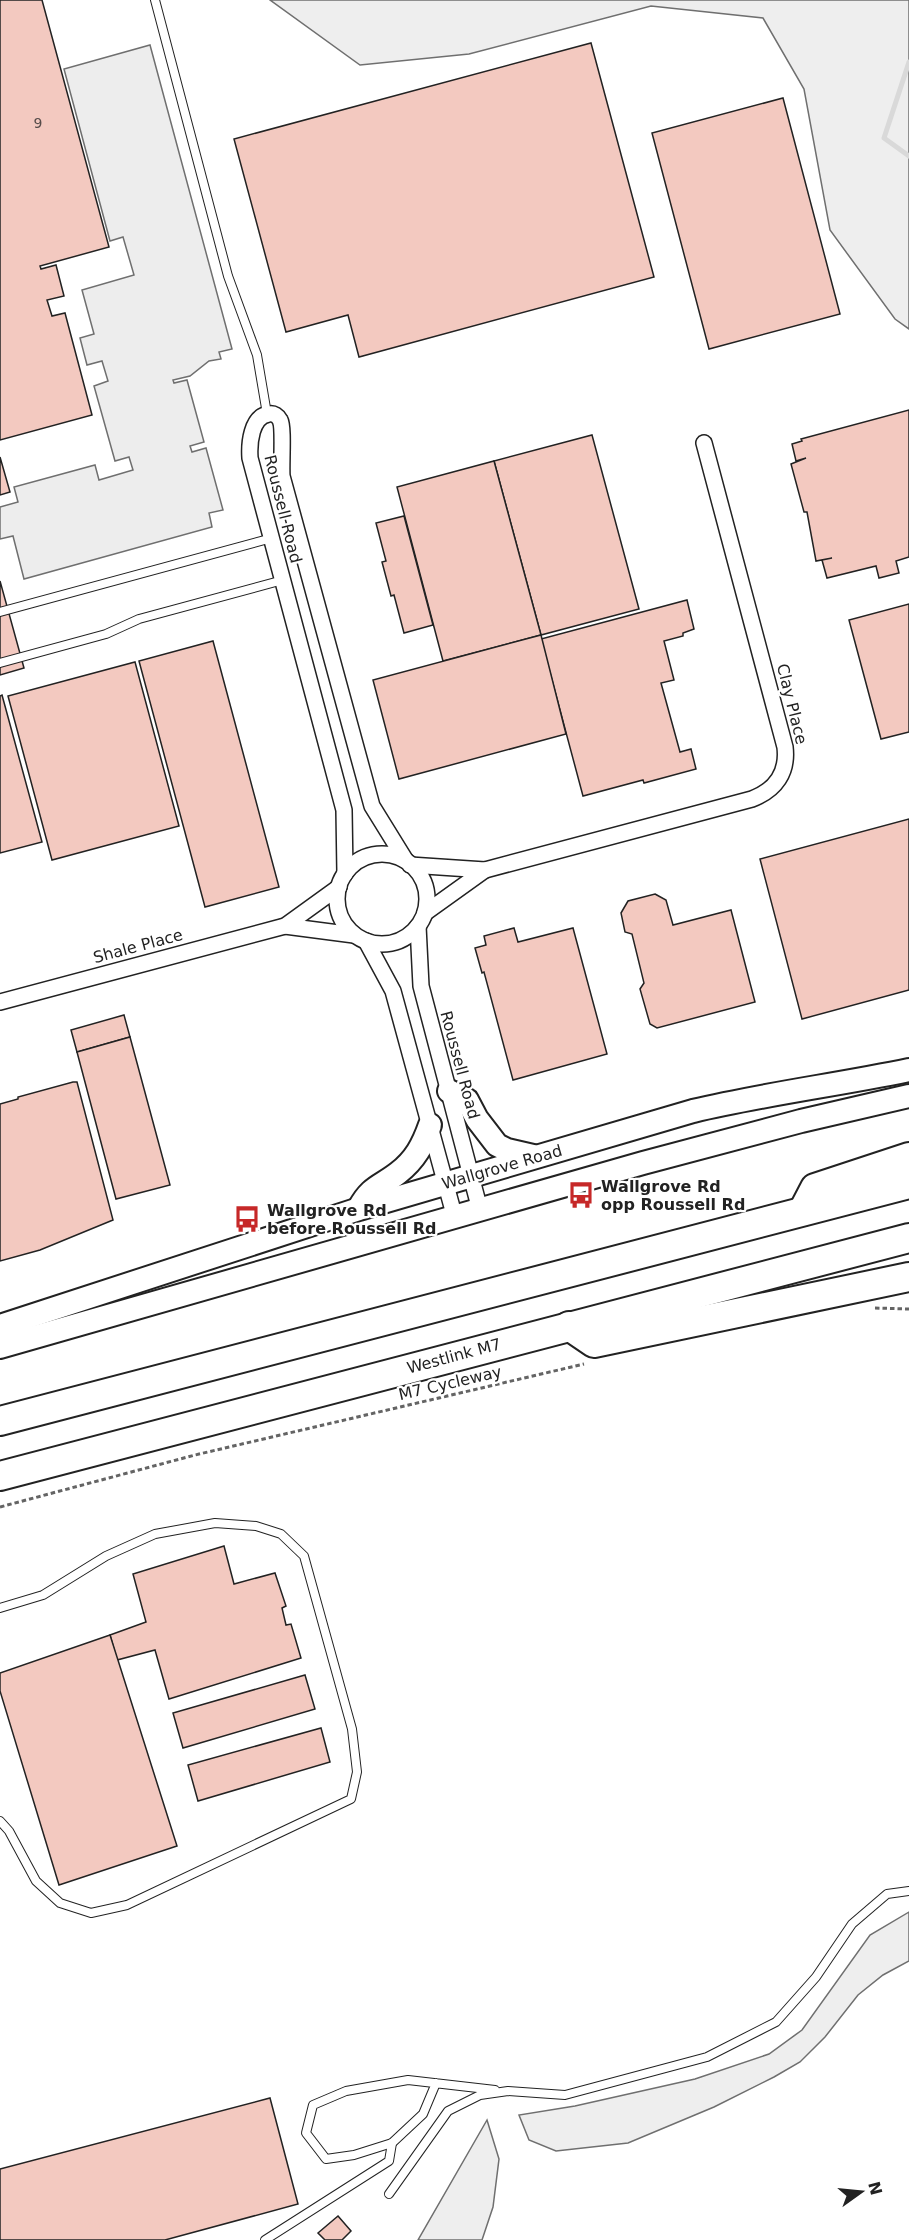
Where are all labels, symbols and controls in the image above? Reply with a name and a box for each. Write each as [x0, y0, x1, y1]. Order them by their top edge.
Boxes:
house number: 9 [34, 115, 42, 131]
street label: Roussell Road [260, 453, 306, 565]
street label: Clay Place [773, 662, 811, 746]
street label: Shale Place [91, 925, 185, 967]
street label: Roussell Road [436, 1009, 484, 1121]
street label: Wallgrove Road [440, 1141, 564, 1193]
place label: Wallgrove Rd opp Roussell Rd [601, 1177, 745, 1214]
bus stop icon: Wallgrove Rd opp Roussell Rd [566, 1180, 596, 1210]
place label: Wallgrove Rd before Roussell Rd [267, 1201, 436, 1238]
bus stop icon: Wallgrove Rd before Roussell Rd [232, 1204, 262, 1234]
street label: Westlink M7 [405, 1334, 503, 1378]
street label: M7 Cycleway [397, 1362, 503, 1404]
north arrow [831, 2162, 891, 2222]
text: N [864, 2179, 886, 2197]

